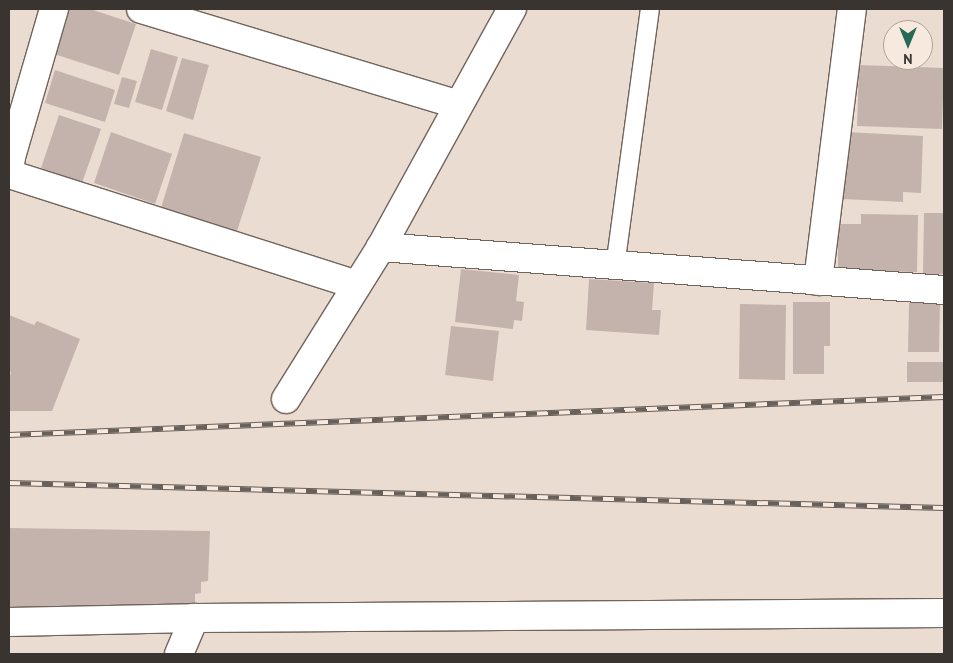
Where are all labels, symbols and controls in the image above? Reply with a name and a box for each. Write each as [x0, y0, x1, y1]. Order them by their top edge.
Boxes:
north arrow [883, 20, 933, 70]
text: N [903, 50, 913, 68]

